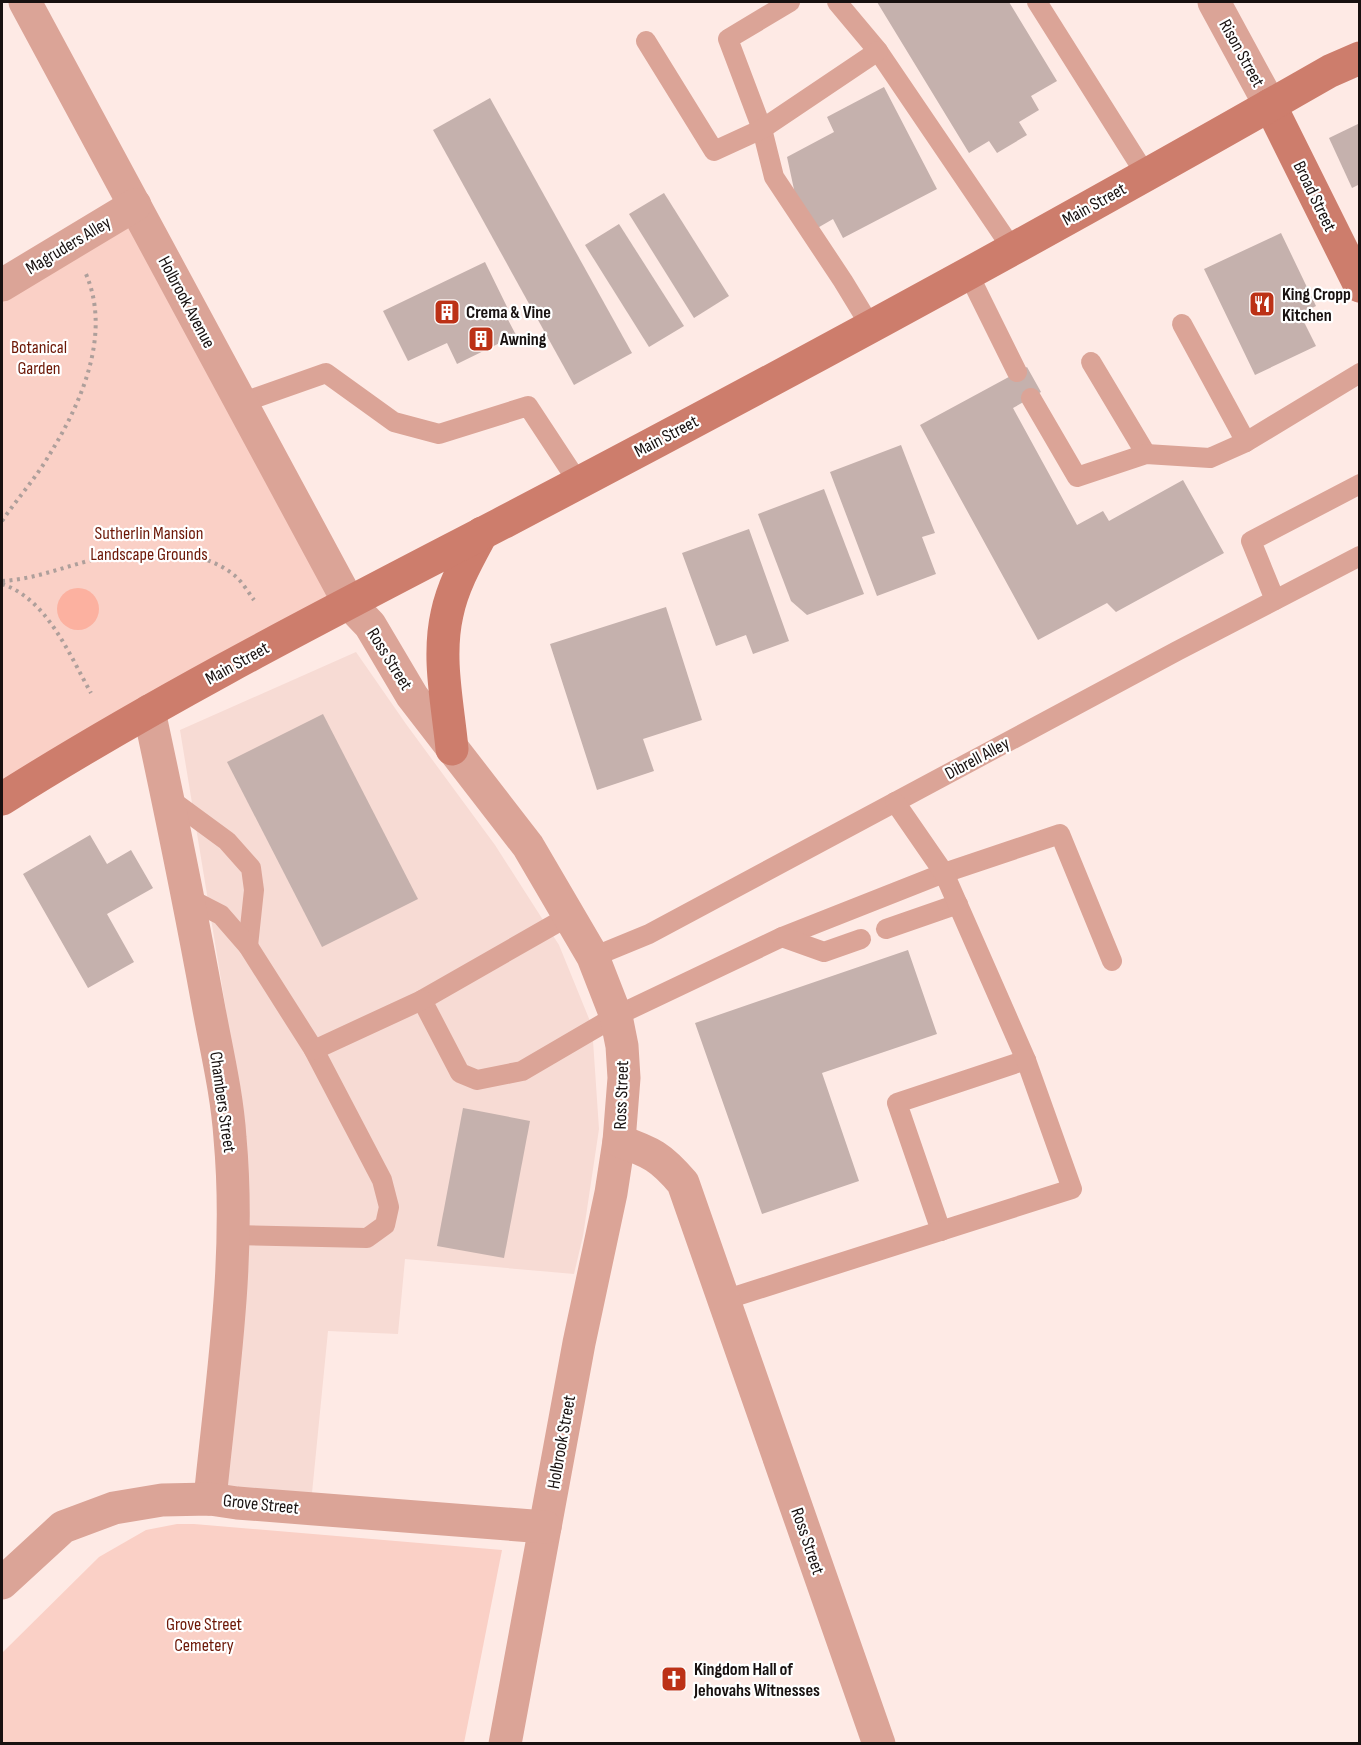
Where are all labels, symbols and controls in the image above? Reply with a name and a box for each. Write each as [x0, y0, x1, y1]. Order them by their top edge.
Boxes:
street label: Rison Street [1214, 16, 1269, 91]
street label: Broad Street [1289, 158, 1341, 235]
street label: Main Street [1059, 178, 1130, 230]
street label: Magruders Alley [22, 212, 114, 279]
street label: Holbrook Avenue [154, 253, 220, 352]
place label: King Cropp Kitchen [1282, 284, 1351, 326]
restaurant icon: King Cropp Kitchen [1247, 289, 1277, 319]
building icon: Crema & Vine [432, 297, 462, 327]
place label: Crema & Vine [466, 302, 551, 323]
building icon: Awning [466, 324, 496, 354]
place label: Awning [499, 329, 547, 350]
park label: Botanical Garden [11, 337, 67, 379]
street label: Main Street [631, 411, 702, 462]
park label: Sutherlin Mansion Landscape Grounds [90, 523, 208, 565]
street label: Ross Street [362, 624, 417, 695]
street label: Main Street [202, 637, 273, 689]
street label: Dibrell Alley [941, 733, 1013, 784]
street label: Chambers Street [205, 1050, 240, 1154]
street label: Ross Street [610, 1060, 633, 1130]
street label: Holbrook Street [543, 1393, 580, 1491]
street label: Grove Street [222, 1490, 300, 1519]
street label: Ross Street [786, 1505, 829, 1578]
park label: Grove Street Cemetery [166, 1614, 243, 1656]
place label: Kingdom Hall of Jehovahs Witnesses [693, 1659, 820, 1701]
church icon: Kingdom Hall of Jehovahs Witnesses [659, 1664, 689, 1694]

